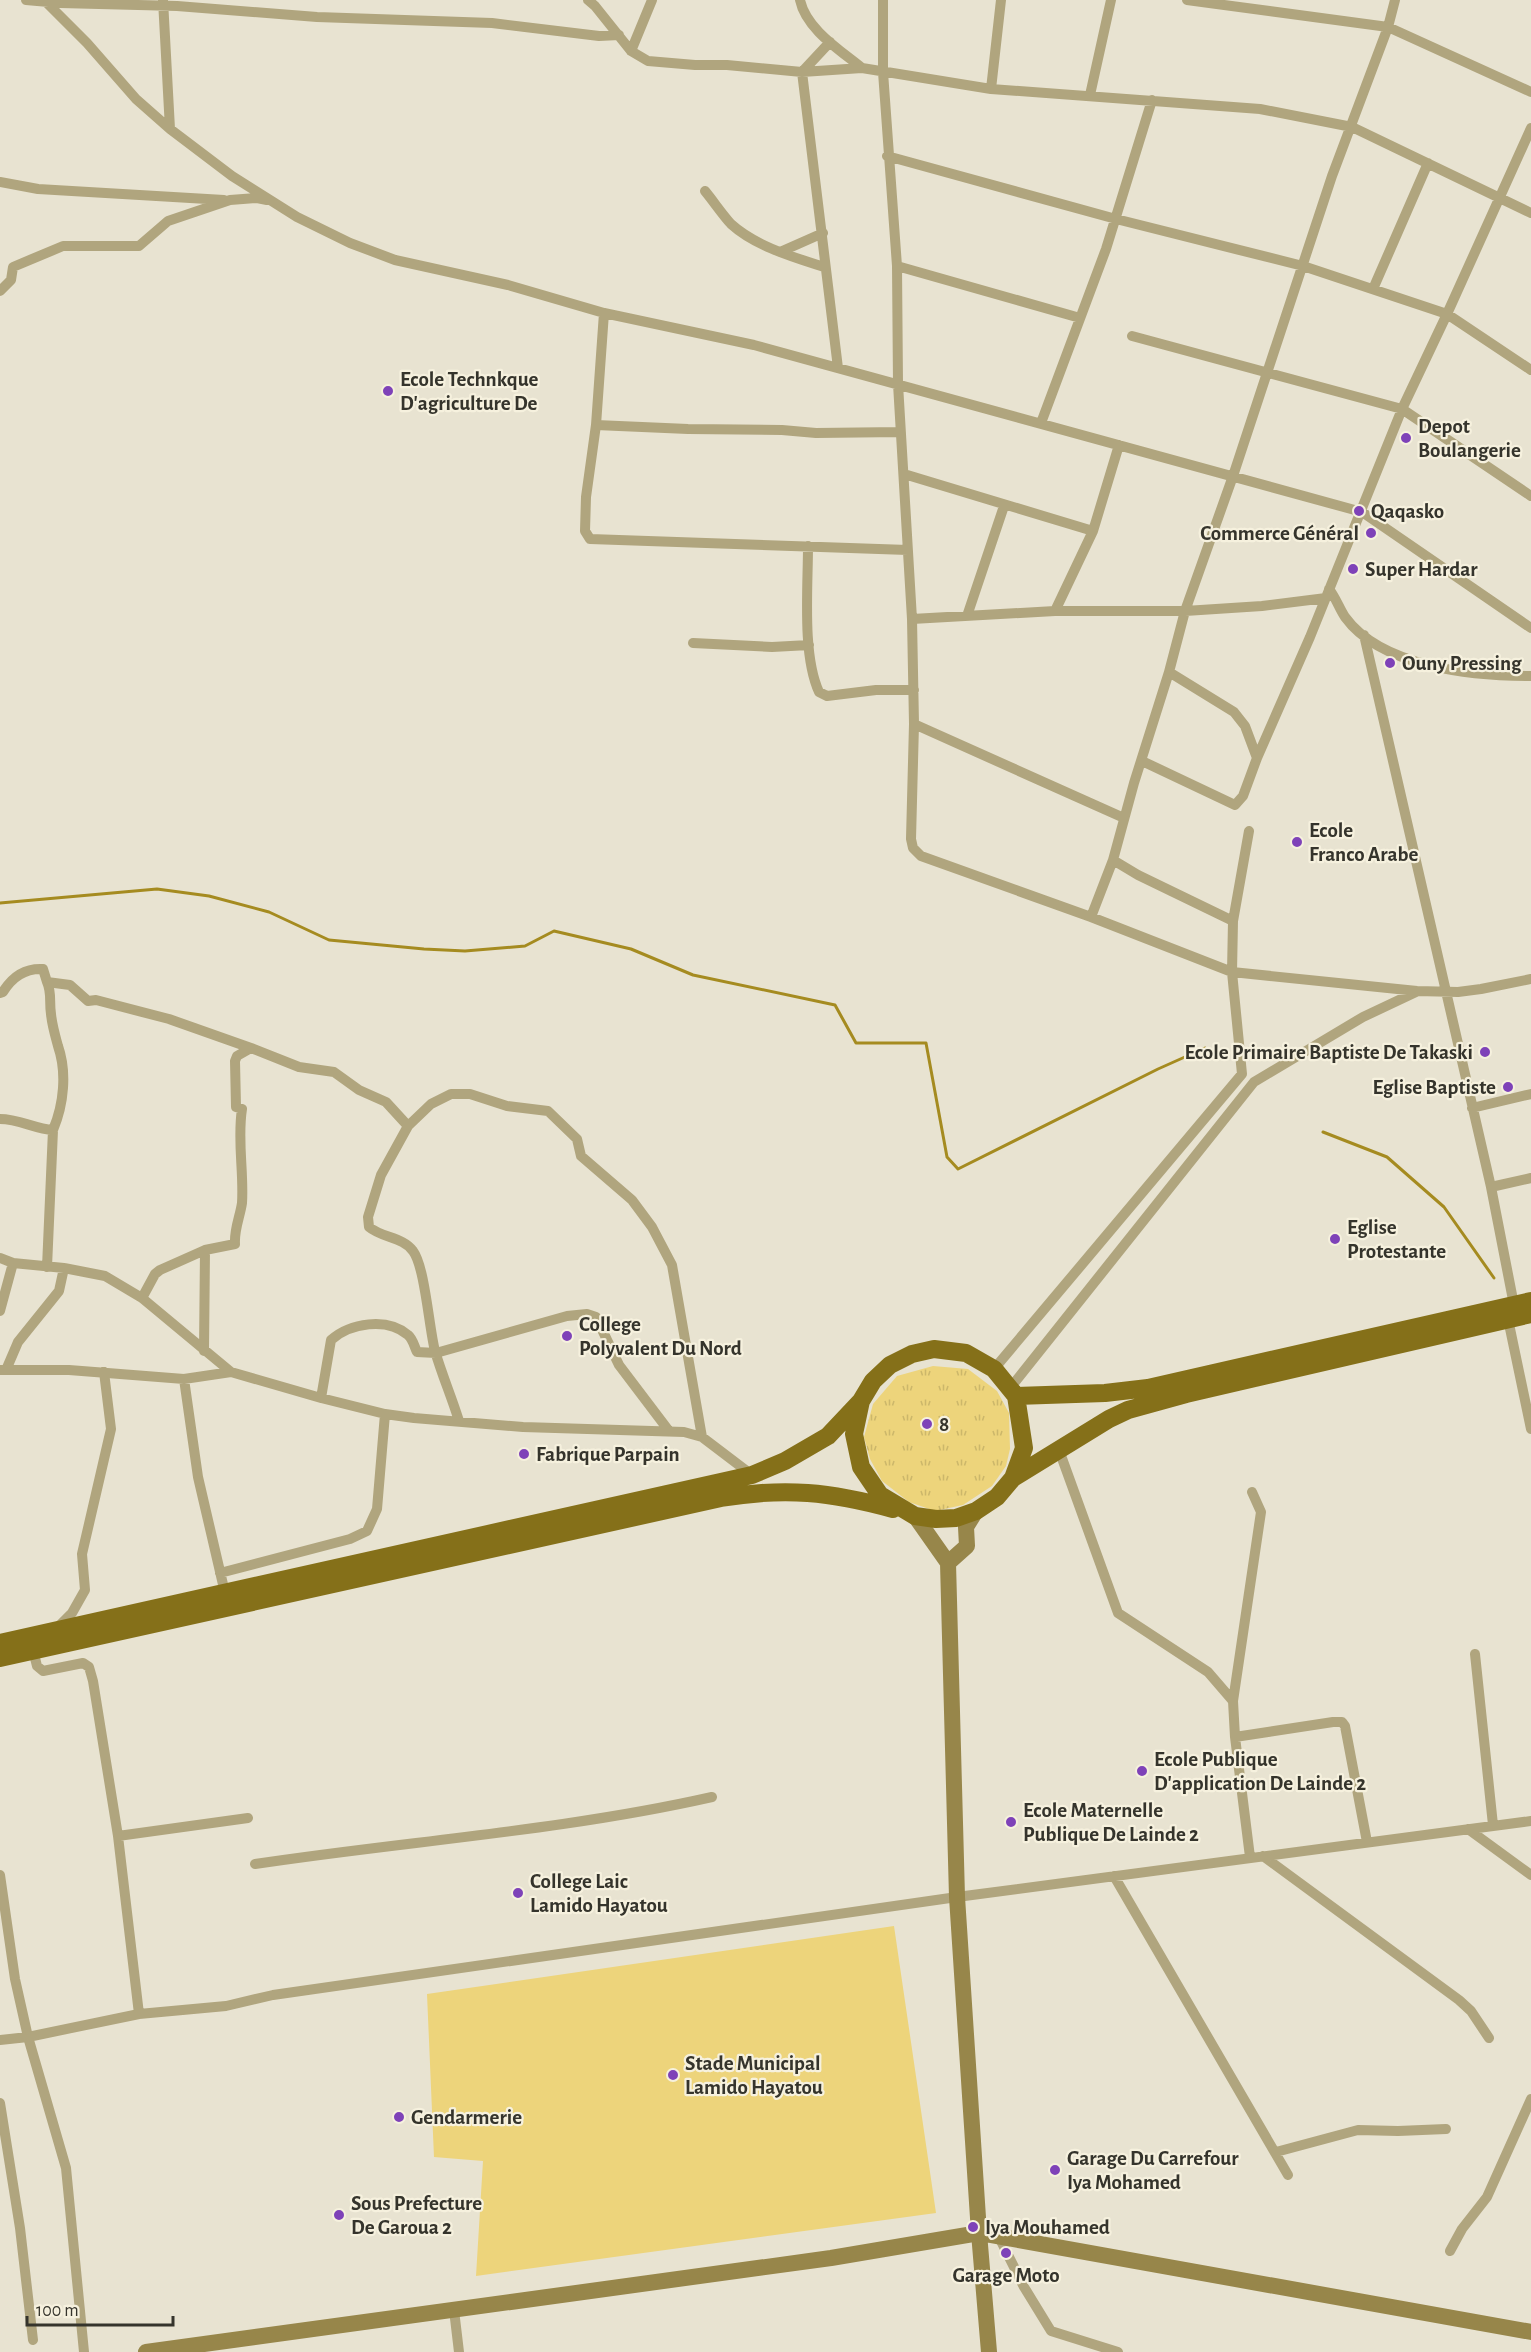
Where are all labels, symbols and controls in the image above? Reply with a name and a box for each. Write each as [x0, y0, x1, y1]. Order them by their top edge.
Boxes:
place label: Ecole Technkque D'agriculture De [400, 369, 539, 414]
marker: Ecole Technkque D'agriculture De [381, 384, 395, 398]
place label: Depot Boulangerie [1418, 416, 1521, 461]
marker: Depot Boulangerie [1399, 431, 1413, 445]
place label: Qaqasko [1371, 501, 1444, 523]
marker: Qaqasko [1352, 504, 1366, 518]
place label: Commerce Général [1200, 523, 1359, 544]
marker: Commerce Général [1364, 526, 1378, 540]
place label: Super Hardar [1365, 559, 1478, 580]
marker: Super Hardar [1346, 562, 1360, 576]
place label: Ouny Pressing [1402, 653, 1522, 674]
marker: Ouny Pressing [1383, 656, 1397, 670]
place label: Ecole Franco Arabe [1309, 820, 1419, 865]
marker: Ecole Franco Arabe [1290, 835, 1304, 849]
place label: Ecole Primaire Baptiste De Takaski [1184, 1042, 1473, 1063]
marker: Ecole Primaire Baptiste De Takaski [1478, 1045, 1492, 1059]
place label: Eglise Baptiste [1373, 1077, 1496, 1098]
marker: Eglise Baptiste [1501, 1080, 1515, 1094]
place label: Eglise Protestante [1347, 1217, 1446, 1262]
marker: Eglise Protestante [1328, 1232, 1342, 1246]
place label: College Polyvalent Du Nord [579, 1314, 742, 1359]
marker: College Polyvalent Du Nord [560, 1329, 574, 1343]
place label: 8 [939, 1414, 949, 1435]
marker: 8 [920, 1417, 934, 1431]
place label: Fabrique Parpain [536, 1444, 680, 1465]
marker: Fabrique Parpain [517, 1447, 531, 1461]
place label: Ecole Publique D'application De Lainde 2 [1154, 1749, 1366, 1794]
marker: Ecole Publique D'application De Lainde 2 [1135, 1764, 1149, 1778]
place label: Ecole Maternelle Publique De Lainde 2 [1023, 1800, 1199, 1845]
marker: Ecole Maternelle Publique De Lainde 2 [1004, 1815, 1018, 1829]
place label: College Laic Lamido Hayatou [530, 1871, 668, 1916]
marker: College Laic Lamido Hayatou [511, 1886, 525, 1900]
place label: Stade Municipal Lamido Hayatou [685, 2053, 823, 2098]
marker: Stade Municipal Lamido Hayatou [666, 2068, 680, 2082]
place label: Gendarmerie [411, 2107, 522, 2128]
marker: Gendarmerie [392, 2110, 406, 2124]
place label: Garage Du Carrefour Iya Mohamed [1067, 2148, 1239, 2193]
marker: Garage Du Carrefour Iya Mohamed [1048, 2163, 1062, 2177]
place label: Sous Prefecture De Garoua 2 [351, 2193, 482, 2238]
marker: Sous Prefecture De Garoua 2 [332, 2208, 346, 2222]
place label: Iya Mouhamed [985, 2217, 1110, 2238]
marker: Iya Mouhamed [966, 2220, 980, 2234]
marker: Garage Moto [999, 2246, 1013, 2260]
place label: Garage Moto [952, 2265, 1060, 2286]
scale bar [27, 2289, 172, 2327]
text: 100 m [36, 2302, 79, 2320]

